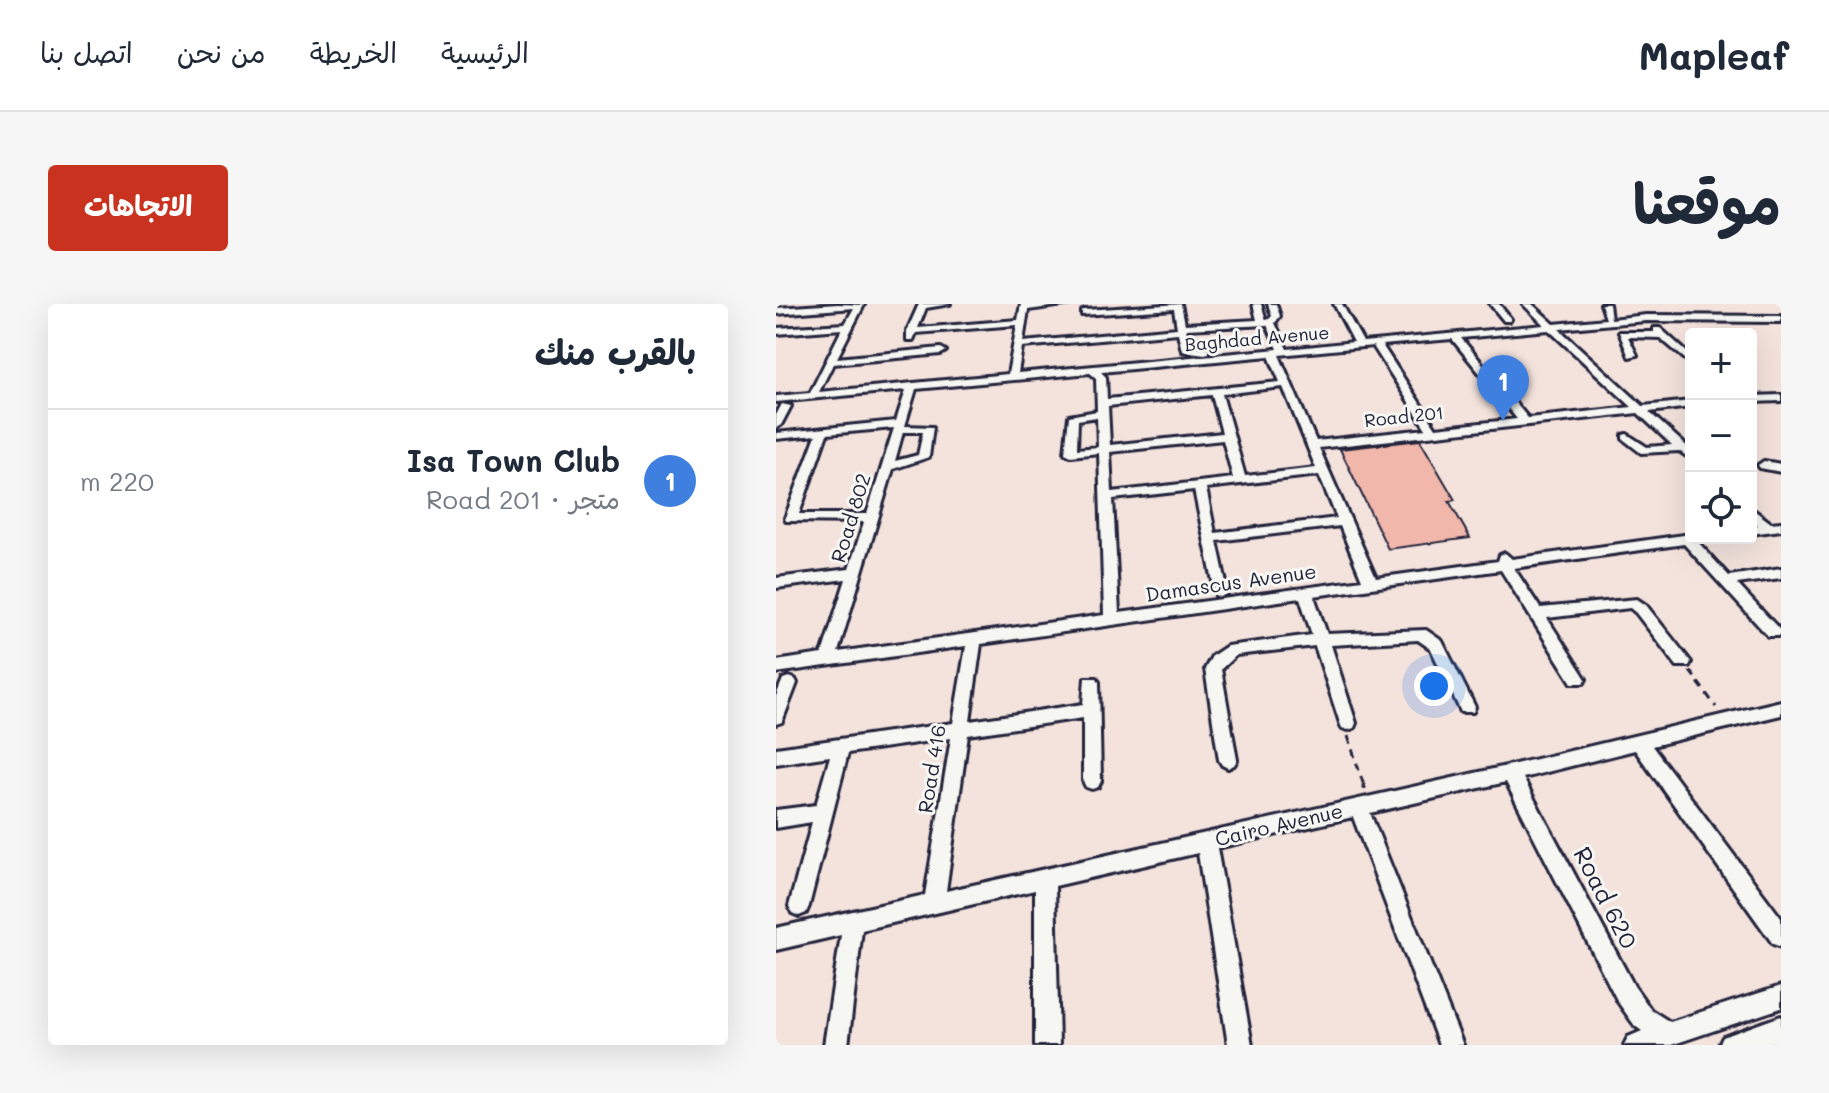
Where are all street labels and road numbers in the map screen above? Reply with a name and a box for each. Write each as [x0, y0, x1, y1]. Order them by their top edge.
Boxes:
street label: Baghdad Avenue [1184, 320, 1330, 356]
street label: Road 201 [1363, 400, 1445, 432]
street label: Road 802 [824, 470, 876, 565]
street label: Damascus Avenue [1144, 557, 1318, 607]
street label: Road 416 [911, 723, 951, 815]
street label: Cairo Avenue [1212, 797, 1345, 851]
street label: Road 620 [1568, 841, 1645, 954]

